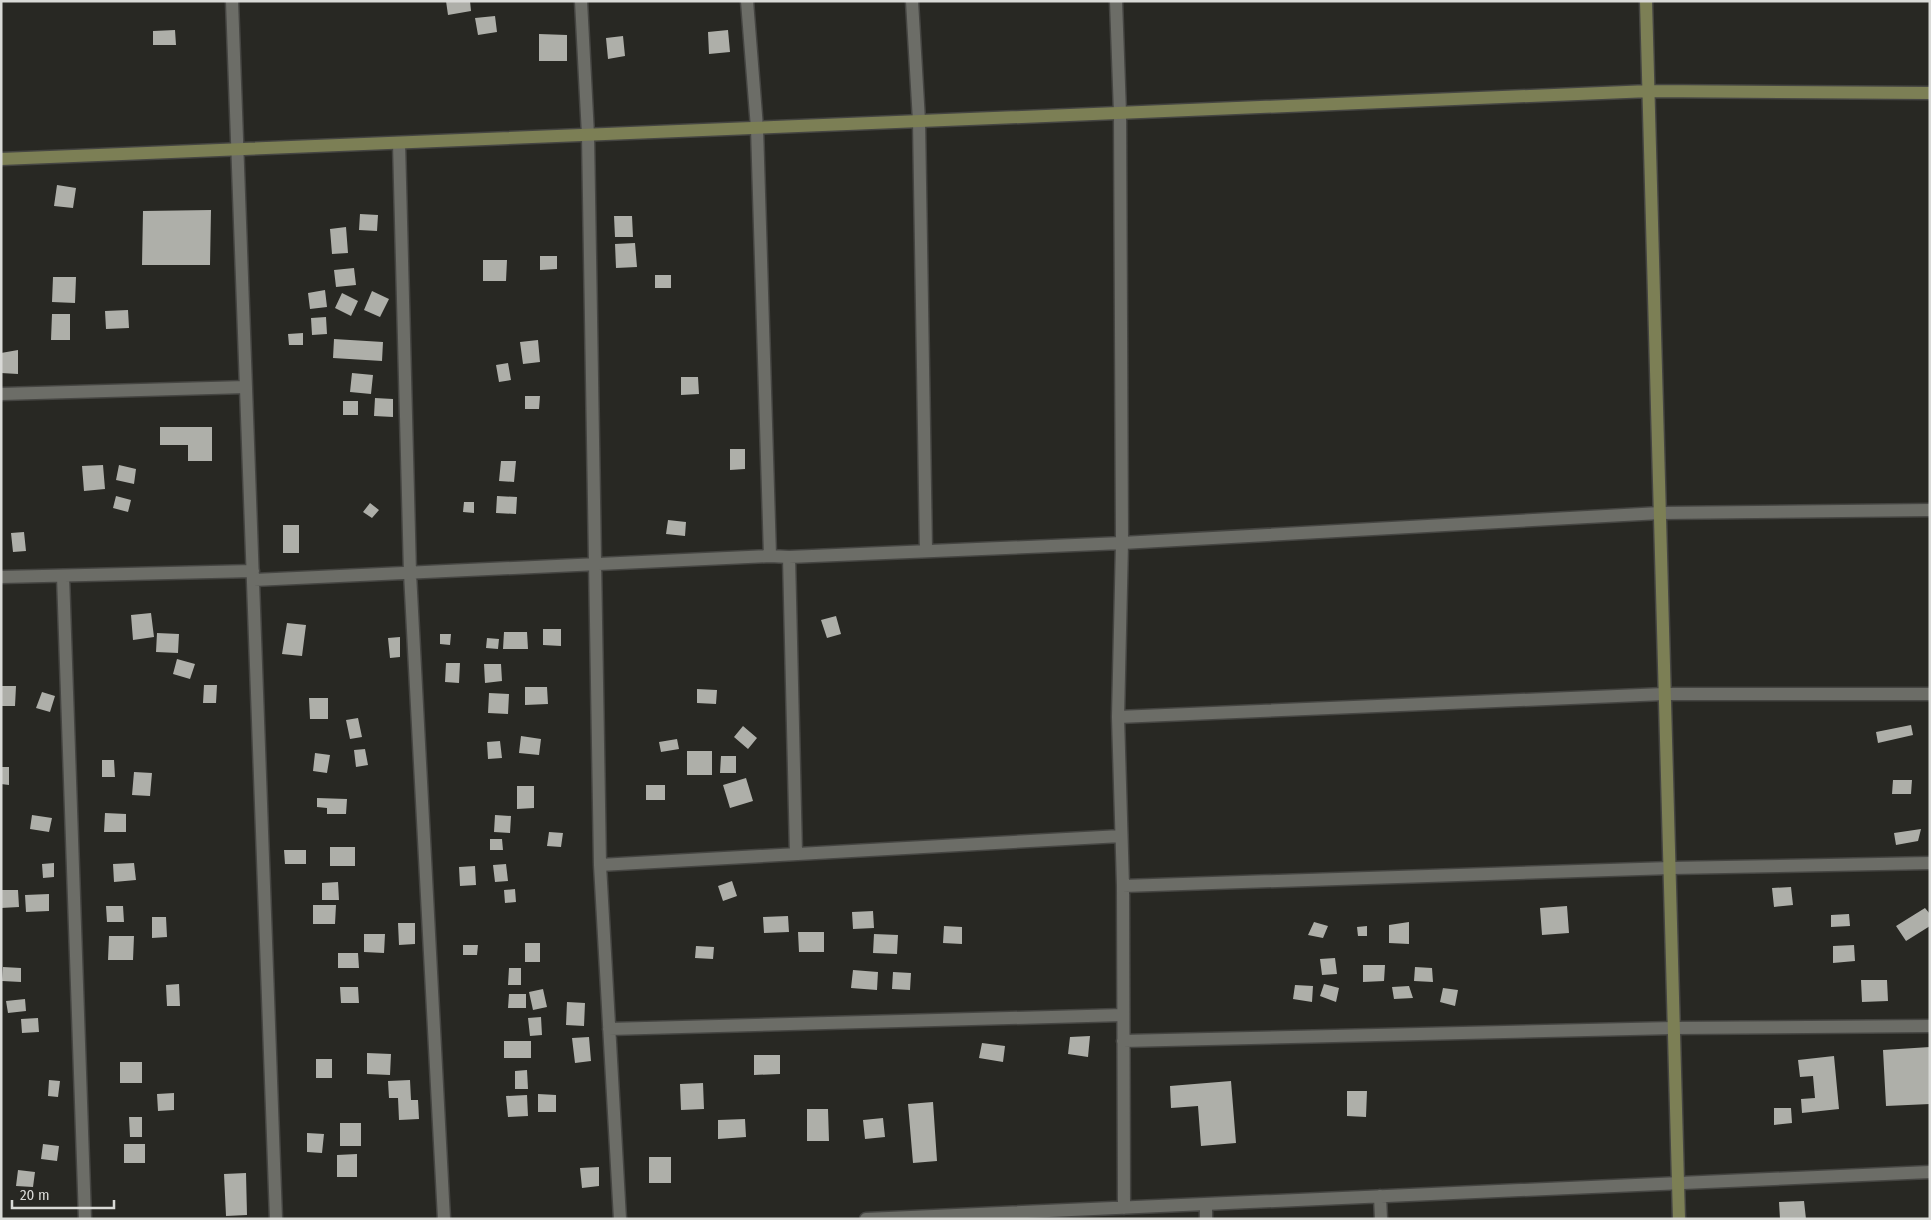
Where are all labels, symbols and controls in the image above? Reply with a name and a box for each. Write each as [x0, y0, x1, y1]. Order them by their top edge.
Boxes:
scale bar [12, 1178, 115, 1210]
text: 20 m [20, 1186, 50, 1204]

